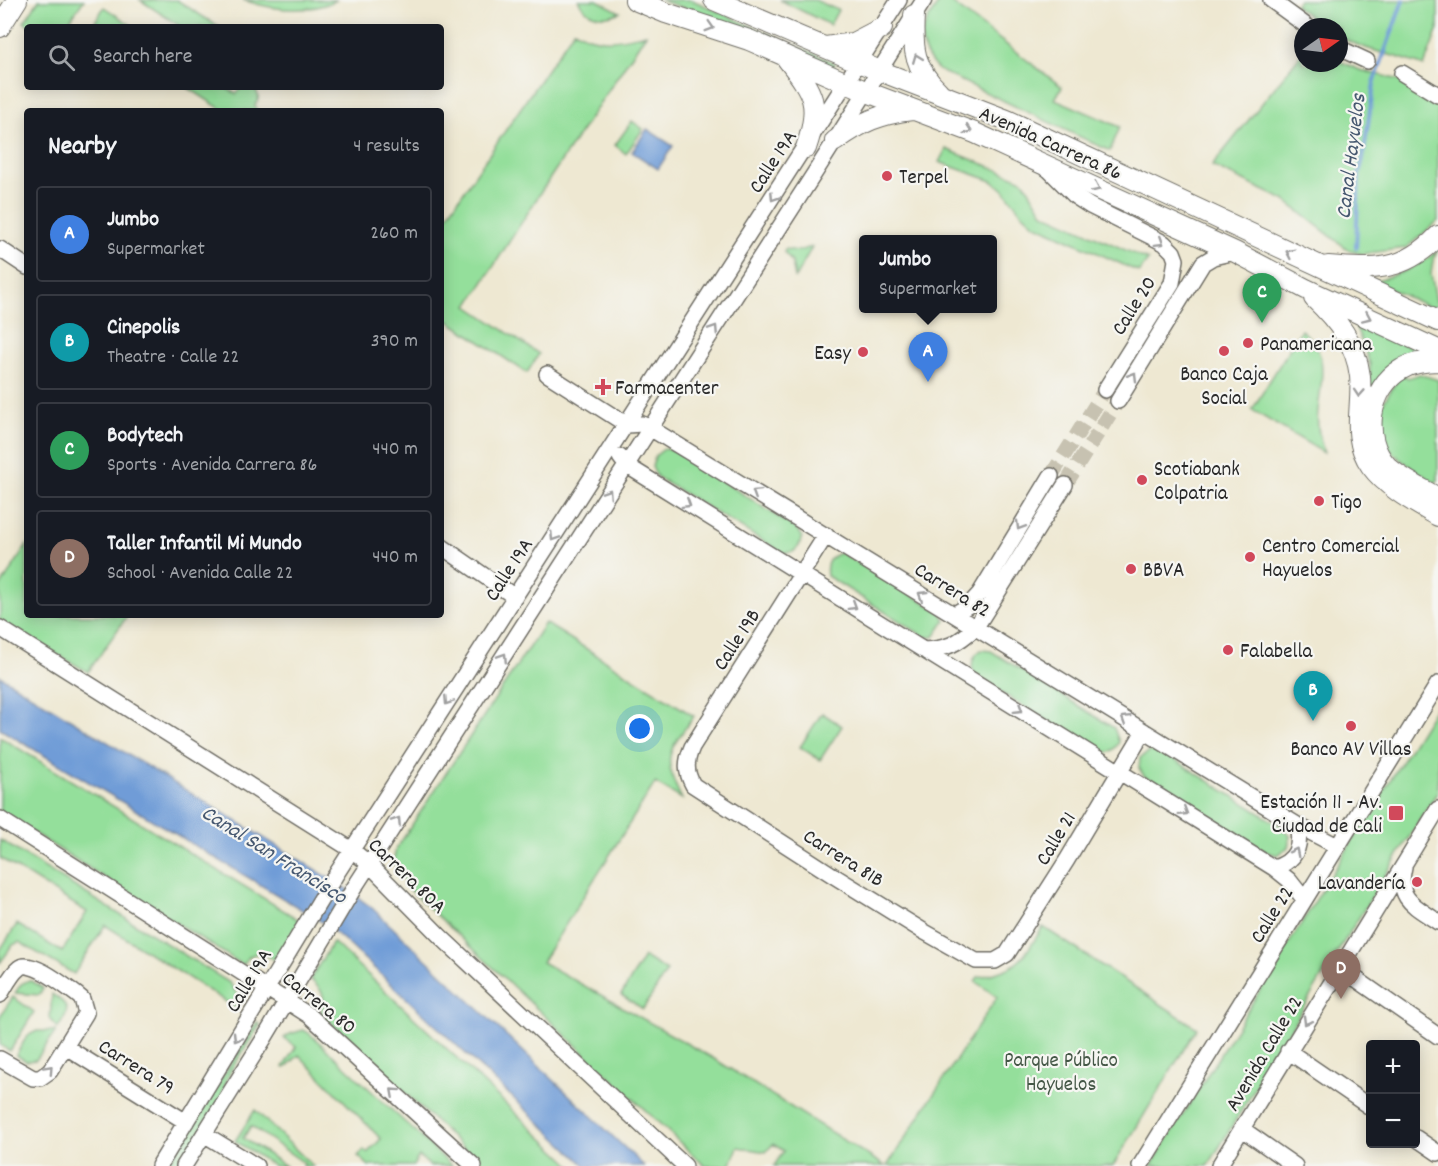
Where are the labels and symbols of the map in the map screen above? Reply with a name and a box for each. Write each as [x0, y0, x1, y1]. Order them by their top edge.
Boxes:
north arrow [1294, 18, 1348, 72]
one-way arrow [704, 20, 715, 32]
one-way arrow [912, 53, 924, 64]
water label: Canal Hayuelos [1329, 91, 1376, 221]
street label: Avenida Carrera 86 [973, 100, 1126, 190]
one-way arrow [962, 123, 973, 136]
street label: Calle 19A [743, 125, 806, 200]
place label: Terpel [899, 164, 948, 194]
marker: Terpel [880, 169, 894, 183]
one-way arrow [1089, 181, 1100, 193]
one-way arrow [770, 190, 781, 201]
one-way arrow [1154, 234, 1164, 246]
one-way arrow [1285, 248, 1296, 260]
street label: Calle 20 [1106, 271, 1165, 342]
pin: C [1242, 274, 1282, 323]
one-way arrow [1360, 309, 1371, 321]
one-way arrow [707, 325, 718, 336]
place label: Panamericana [1260, 331, 1373, 361]
pin: A [908, 332, 948, 382]
marker: Panamericana [1241, 336, 1255, 350]
place label: Easy [814, 340, 851, 370]
marker: Banco Caja Social [1217, 344, 1231, 358]
marker: Easy [856, 345, 870, 359]
place label: Banco Caja Social [1180, 361, 1269, 415]
one-way arrow [1126, 372, 1137, 382]
place label: Farmacenter [615, 375, 719, 405]
marker: Farmacenter [596, 380, 610, 394]
one-way arrow [1353, 388, 1366, 397]
place label: Scotiabank Colpatria [1154, 456, 1240, 510]
marker: Scotiabank Colpatria [1135, 473, 1149, 487]
one-way arrow [752, 488, 762, 500]
one-way arrow [601, 489, 613, 499]
place label: Tigo [1331, 489, 1362, 519]
marker: Tigo [1312, 494, 1326, 508]
one-way arrow [681, 496, 691, 508]
one-way arrow [1016, 520, 1028, 530]
one-way arrow [550, 531, 562, 541]
street label: Calle 19A [479, 533, 542, 608]
place label: Centro Comercial Hayuelos [1262, 533, 1399, 587]
marker: Centro Comercial Hayuelos [1243, 550, 1257, 564]
street label: Carrera 82 [907, 556, 995, 627]
place label: BBVA [1143, 557, 1184, 587]
marker: BBVA [1124, 562, 1138, 576]
one-way arrow [918, 591, 929, 602]
one-way arrow [847, 599, 857, 611]
street label: Calle 19B [707, 604, 770, 678]
place label: Falabella [1240, 638, 1313, 668]
marker: Falabella [1221, 643, 1235, 657]
one-way arrow [495, 653, 507, 663]
pin: B [1294, 672, 1332, 721]
one-way arrow [444, 694, 455, 705]
one-way arrow [1013, 702, 1023, 714]
your location [625, 714, 654, 743]
one-way arrow [1120, 715, 1131, 726]
marker: Banco AV Villas [1344, 719, 1358, 733]
place label: Banco AV Villas [1290, 736, 1412, 766]
place label: Estación 11 - Av. Ciudad de Cali [1260, 789, 1382, 843]
water label: Canal San Francisco [194, 799, 353, 914]
marker: Estación 11 - Av. Ciudad de Cali [1387, 804, 1405, 822]
one-way arrow [1177, 805, 1188, 816]
street label: Calle 21 [1030, 807, 1085, 872]
one-way arrow [390, 817, 401, 828]
street label: Carrera 81B [796, 823, 889, 896]
street label: Carrera 80A [360, 832, 452, 922]
one-way arrow [1287, 847, 1299, 858]
place label: Lavandería [1318, 870, 1406, 900]
marker: Lavandería [1410, 875, 1424, 889]
street label: Calle 22 [1244, 881, 1303, 950]
street label: Calle 19A [220, 944, 281, 1019]
pin: D [1322, 950, 1360, 999]
street label: Carrera 80 [274, 966, 362, 1043]
street label: Avenida Calle 22 [1219, 991, 1312, 1118]
one-way arrow [1302, 1015, 1314, 1025]
one-way arrow [233, 1032, 245, 1042]
street label: Carrera 79 [91, 1033, 179, 1104]
park label: Parque Público Hayuelos [1004, 1047, 1118, 1101]
one-way arrow [42, 1066, 53, 1076]
one-way arrow [390, 1088, 401, 1099]

